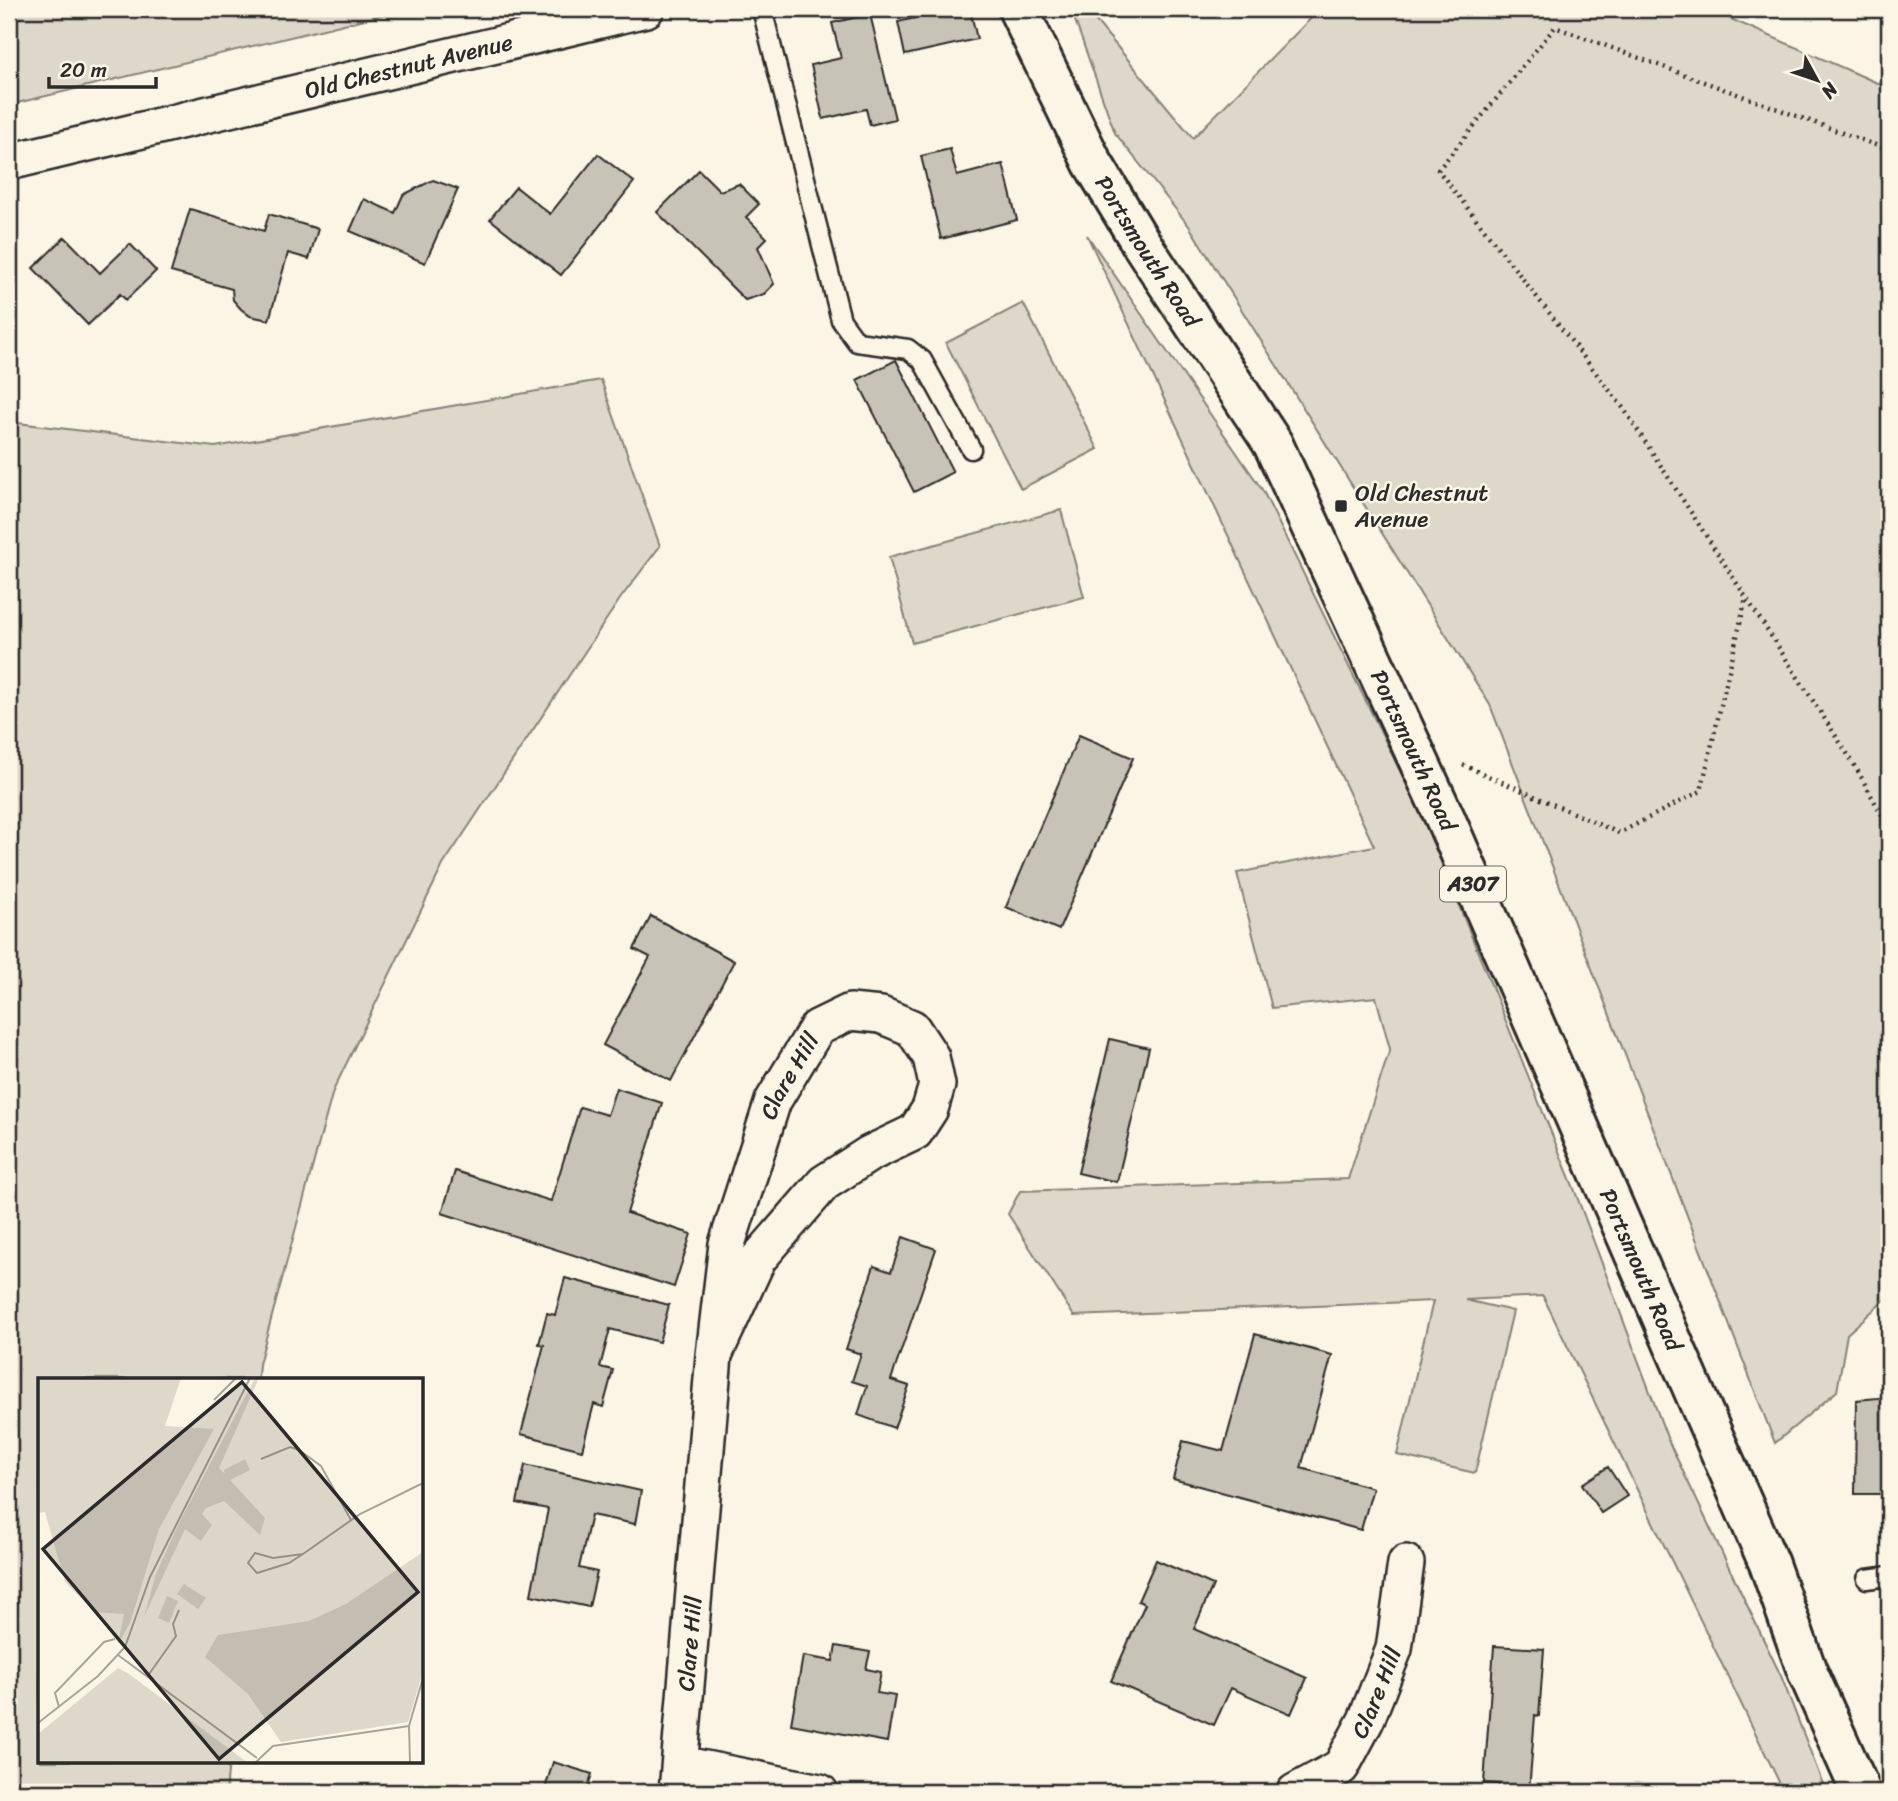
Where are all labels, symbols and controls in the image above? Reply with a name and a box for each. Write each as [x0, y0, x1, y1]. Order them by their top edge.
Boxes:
street label: Old Chestnut Avenue [300, 21, 517, 111]
scale bar [49, 46, 156, 90]
north arrow [1783, 46, 1853, 116]
text: 20 m [60, 51, 107, 89]
text: N [1812, 74, 1847, 107]
street label: Portsmouth Road [1084, 167, 1213, 337]
place label: Old Chestnut Avenue [1354, 473, 1488, 540]
marker: Old Chestnut Avenue [1333, 498, 1349, 514]
street label: Portsmouth Road [1359, 663, 1469, 839]
road number: A307 [1440, 866, 1506, 902]
street label: Clare Hill [748, 1024, 831, 1125]
street label: Portsmouth Road [1588, 1182, 1695, 1359]
inset map [38, 1378, 424, 1762]
street label: Clare Hill [665, 1594, 714, 1693]
street label: Clare Hill [1339, 1640, 1414, 1746]

